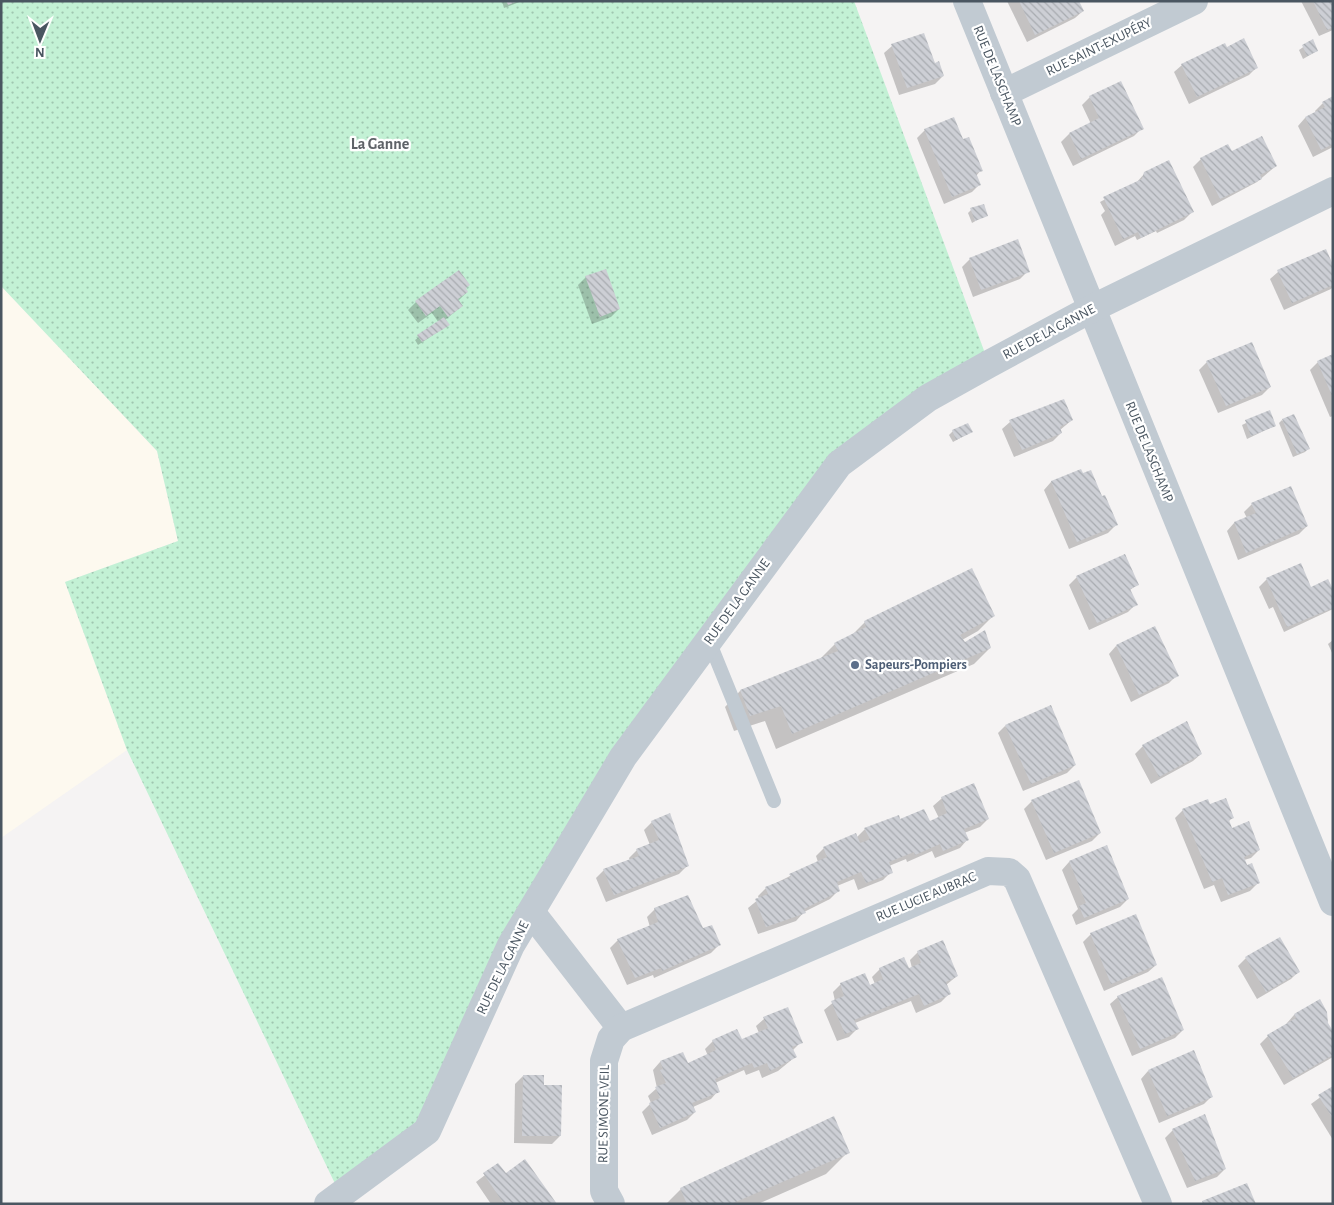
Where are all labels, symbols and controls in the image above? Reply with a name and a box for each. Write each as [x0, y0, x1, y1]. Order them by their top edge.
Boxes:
street label: RUE SAINT-EXUPÉRY [1043, 12, 1155, 79]
north arrow [15, 15, 65, 65]
street label: RUE DE LASCHAMP [970, 24, 1024, 128]
text: N [35, 45, 45, 59]
district label: La Ganne [351, 136, 410, 152]
street label: RUE DE LA GANNE [1001, 302, 1098, 362]
street label: RUE DE LASCHAMP [1122, 400, 1176, 504]
street label: RUE DE LA GANNE [701, 556, 773, 647]
place label: Sapeurs-Pompiers [865, 658, 967, 672]
marker: Sapeurs-Pompiers [849, 659, 861, 671]
street label: RUE LUCIE AUBRAC [874, 870, 978, 924]
street label: RUE DE LA GANNE [474, 919, 532, 1017]
street label: RUE SIMONE VEIL [596, 1064, 612, 1163]

